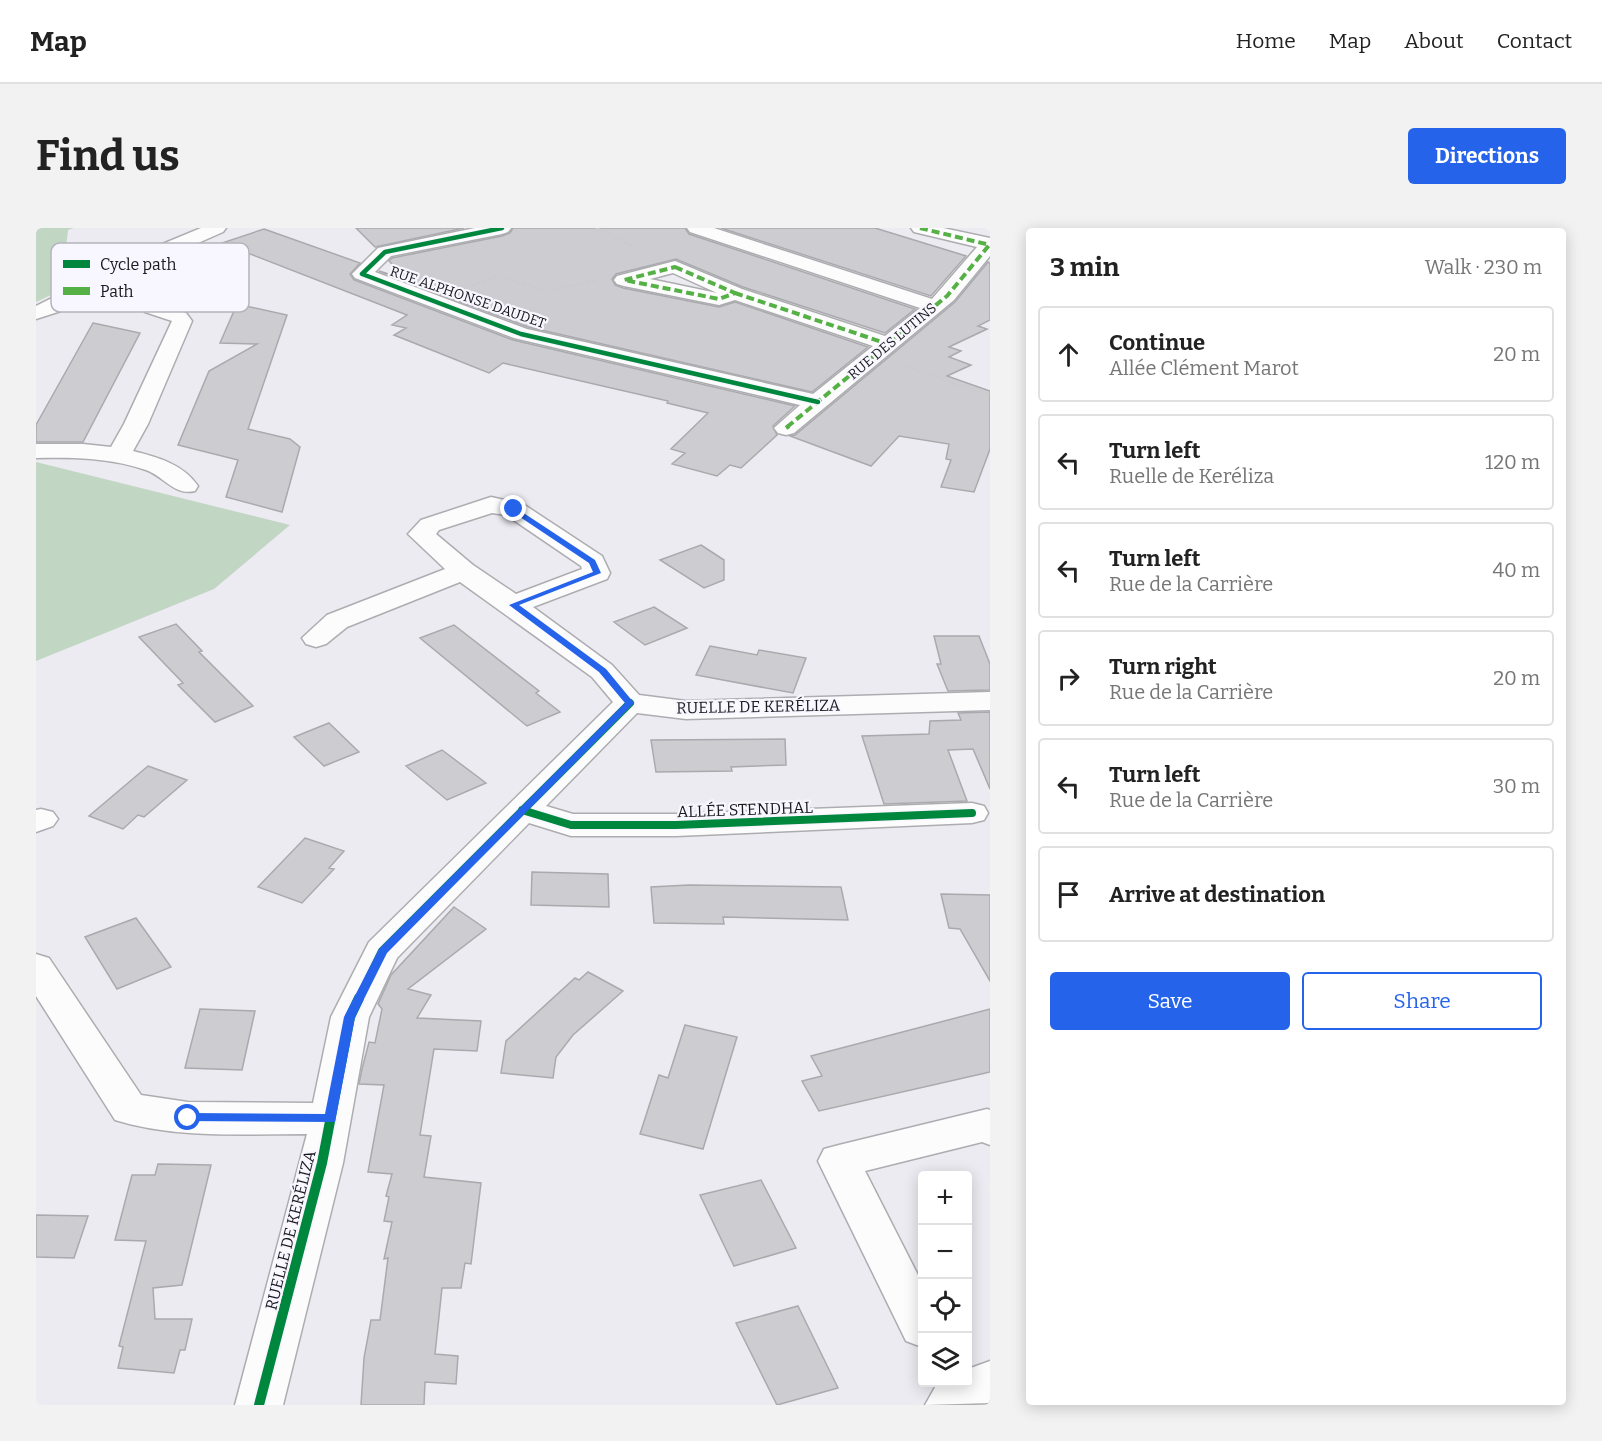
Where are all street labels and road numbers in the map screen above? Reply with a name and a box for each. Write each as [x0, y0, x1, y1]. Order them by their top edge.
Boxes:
street label: RUE ALPHONSE DAUDET [388, 263, 548, 332]
street label: RUE DES LUTINS [845, 299, 940, 383]
street label: RUELLE DE KERÉLIZA [676, 695, 841, 717]
street label: ALLÉE STENDHAL [677, 797, 813, 821]
street label: RUELLE DE KERÉLIZA [260, 1147, 320, 1312]

